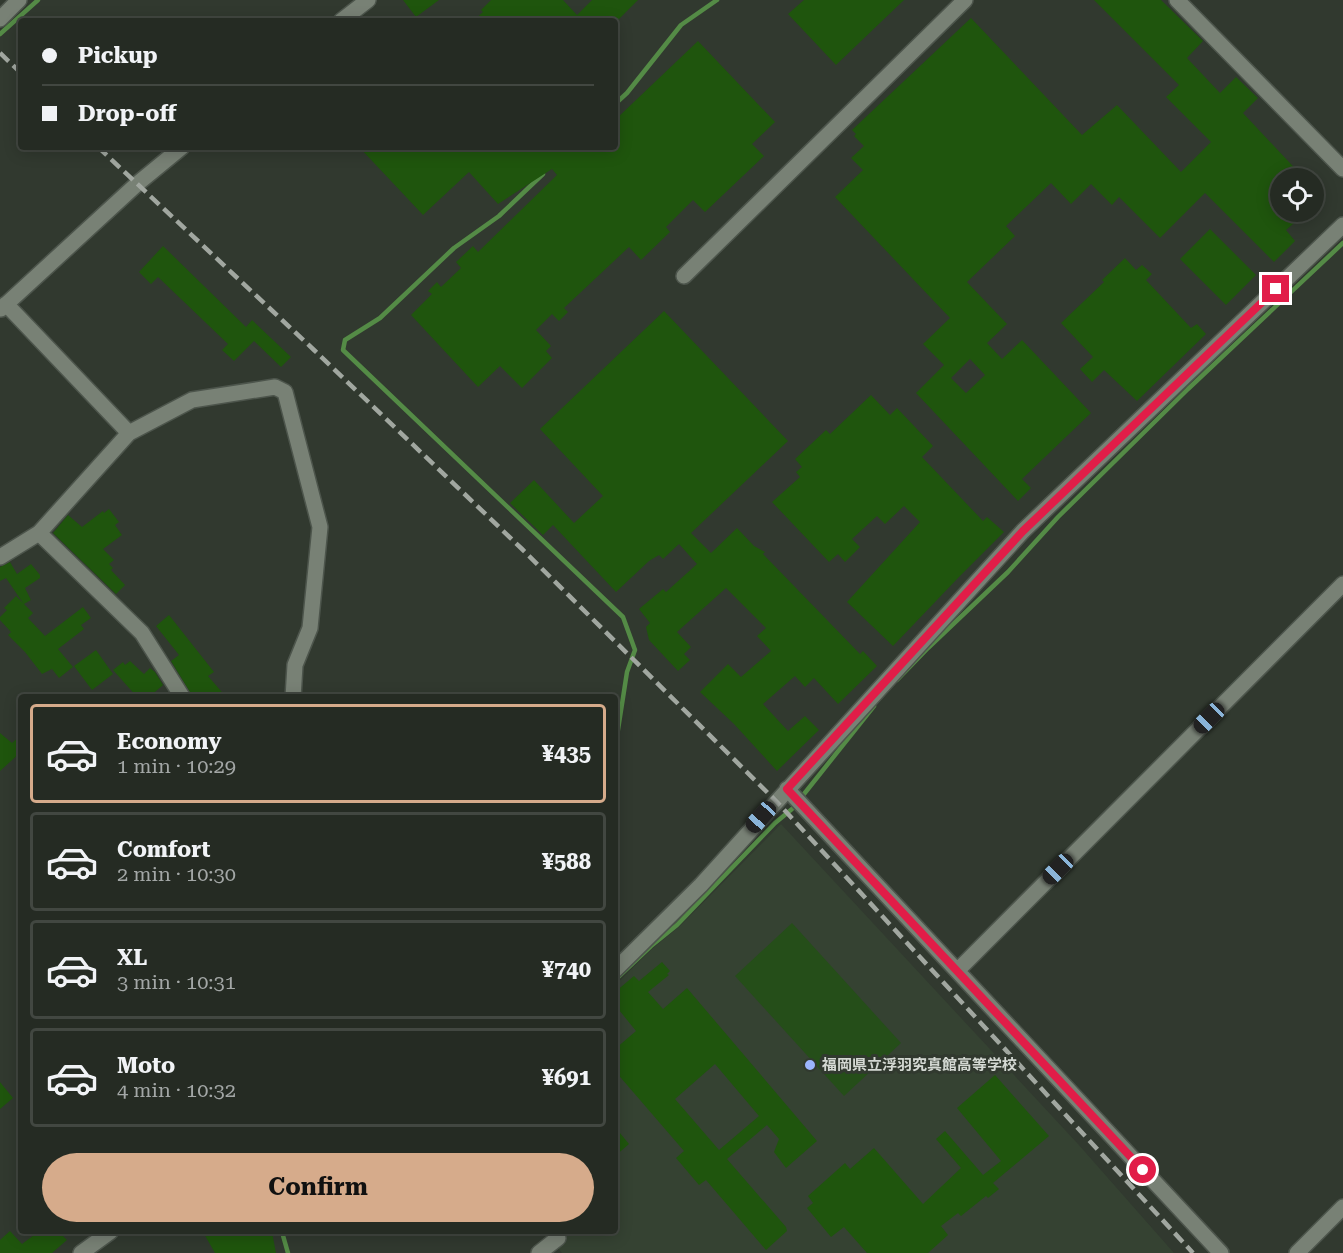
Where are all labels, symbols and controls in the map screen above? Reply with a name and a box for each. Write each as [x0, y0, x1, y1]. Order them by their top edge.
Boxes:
text: Pickup [78, 43, 158, 68]
text: Drop-off [78, 101, 176, 126]
map controls [1270, 168, 1324, 222]
button: locate [1270, 168, 1324, 222]
route end [1262, 275, 1289, 302]
car [1190, 699, 1228, 737]
icon: car [45, 727, 99, 781]
text: Economy [117, 729, 221, 754]
text: ¥435 [542, 741, 591, 766]
text: 1 min · 10:29 [117, 754, 236, 778]
car [742, 798, 780, 836]
icon: car [45, 835, 99, 889]
text: Comfort [117, 837, 210, 862]
text: ¥588 [542, 849, 591, 874]
car [1039, 850, 1077, 888]
text: 2 min · 10:30 [117, 862, 236, 886]
icon: car [45, 943, 99, 997]
text: XL [117, 945, 147, 970]
text: ¥740 [542, 957, 591, 982]
text: 3 min · 10:31 [117, 970, 236, 994]
icon: car [45, 1051, 99, 1105]
text: Moto [117, 1053, 175, 1078]
place label: 福岡県立浮羽究真館高等学校 [821, 1056, 1017, 1074]
marker: 福岡県立浮羽究真館高等学校 [803, 1058, 817, 1072]
text: ¥691 [542, 1065, 591, 1090]
text: 4 min · 10:32 [117, 1078, 236, 1102]
button: Confirm [42, 1153, 594, 1222]
route start [1129, 1156, 1156, 1183]

